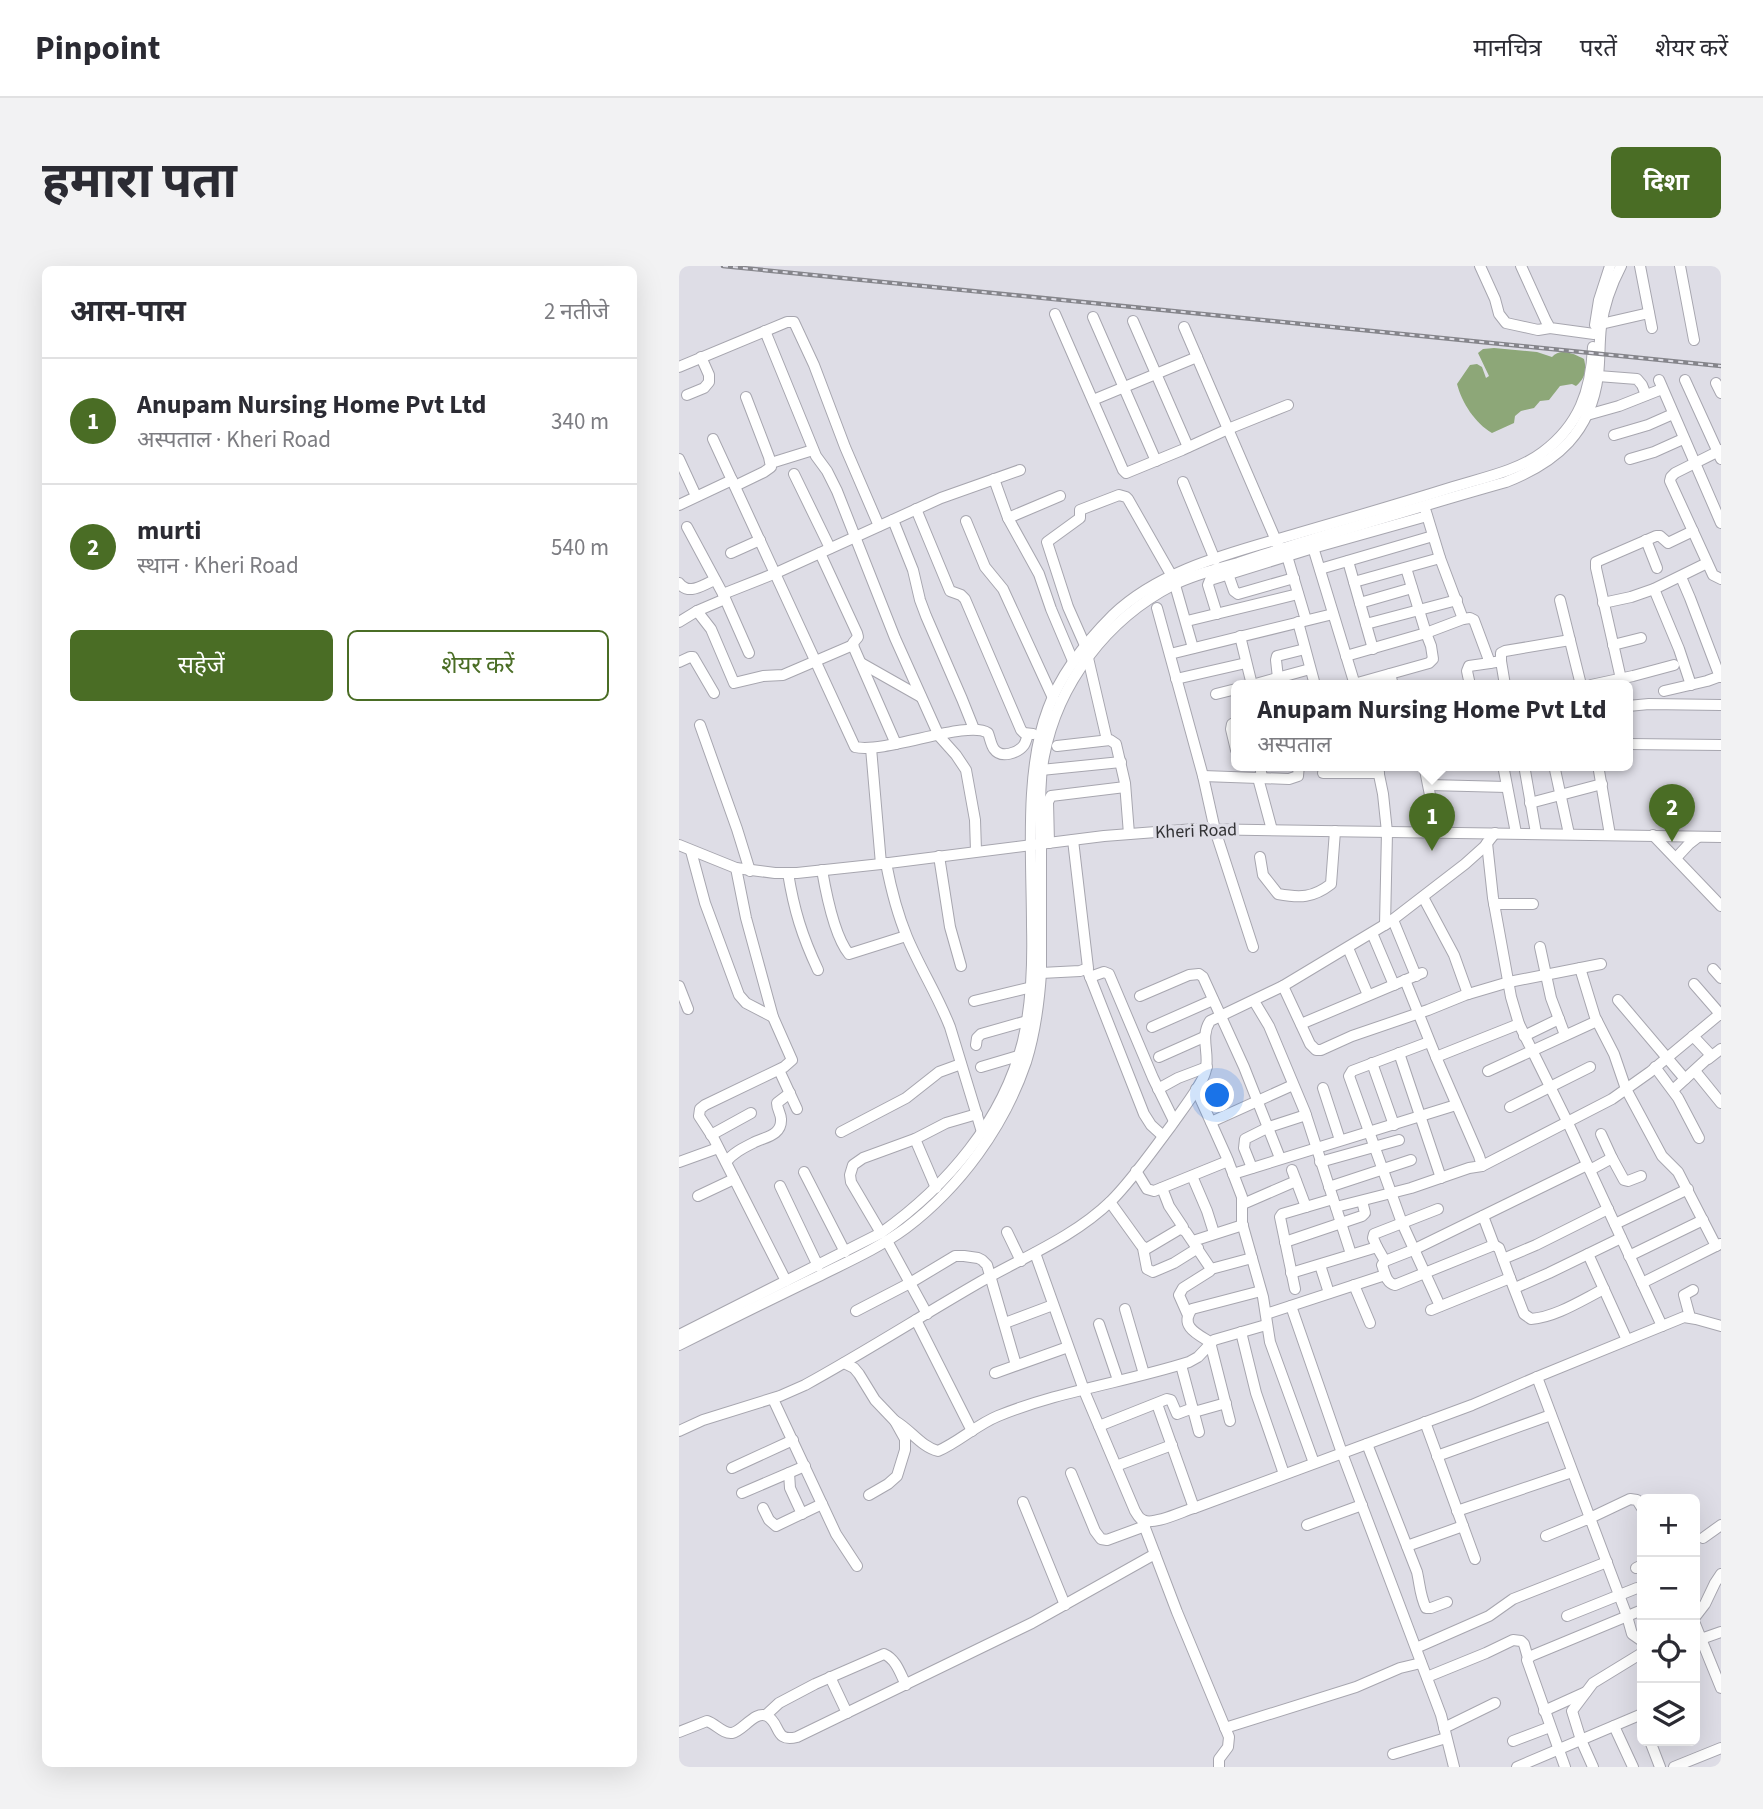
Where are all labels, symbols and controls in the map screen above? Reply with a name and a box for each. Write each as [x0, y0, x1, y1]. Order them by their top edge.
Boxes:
text: Pinpoint [35, 25, 161, 72]
text: मानचित्र [1473, 31, 1542, 66]
text: परतें [1580, 31, 1617, 66]
text: शेयर करें [1655, 31, 1728, 66]
text: हमारा पता [42, 147, 237, 217]
button: दिशा [1611, 147, 1721, 218]
text: आस-पास [70, 290, 186, 333]
text: 2 नतीजे [544, 295, 609, 328]
text: Anupam Nursing Home Pvt Ltd [137, 386, 486, 423]
text: 1 [87, 405, 99, 438]
text: 340 m [551, 405, 609, 438]
text: अस्पताल · Kheri Road [137, 423, 331, 456]
text: murti [137, 512, 202, 549]
text: 2 [87, 531, 99, 564]
text: 540 m [551, 531, 609, 564]
text: स्थान · Kheri Road [137, 549, 299, 582]
button: सहेजें [70, 630, 333, 701]
button: शेयर करें [347, 630, 609, 701]
popup [1231, 680, 1633, 771]
text: Anupam Nursing Home Pvt Ltd [1257, 691, 1607, 728]
text: अस्पताल [1257, 728, 1332, 761]
pin: 2 [1649, 784, 1695, 842]
pin: 1 [1409, 793, 1455, 851]
street label: Kheri Road [1155, 817, 1237, 845]
your location [1200, 1078, 1234, 1112]
map controls [1637, 1494, 1700, 1746]
button: + [1637, 1494, 1700, 1557]
button: − [1637, 1557, 1700, 1620]
button: locate [1637, 1620, 1700, 1683]
button: layers [1637, 1683, 1700, 1746]

